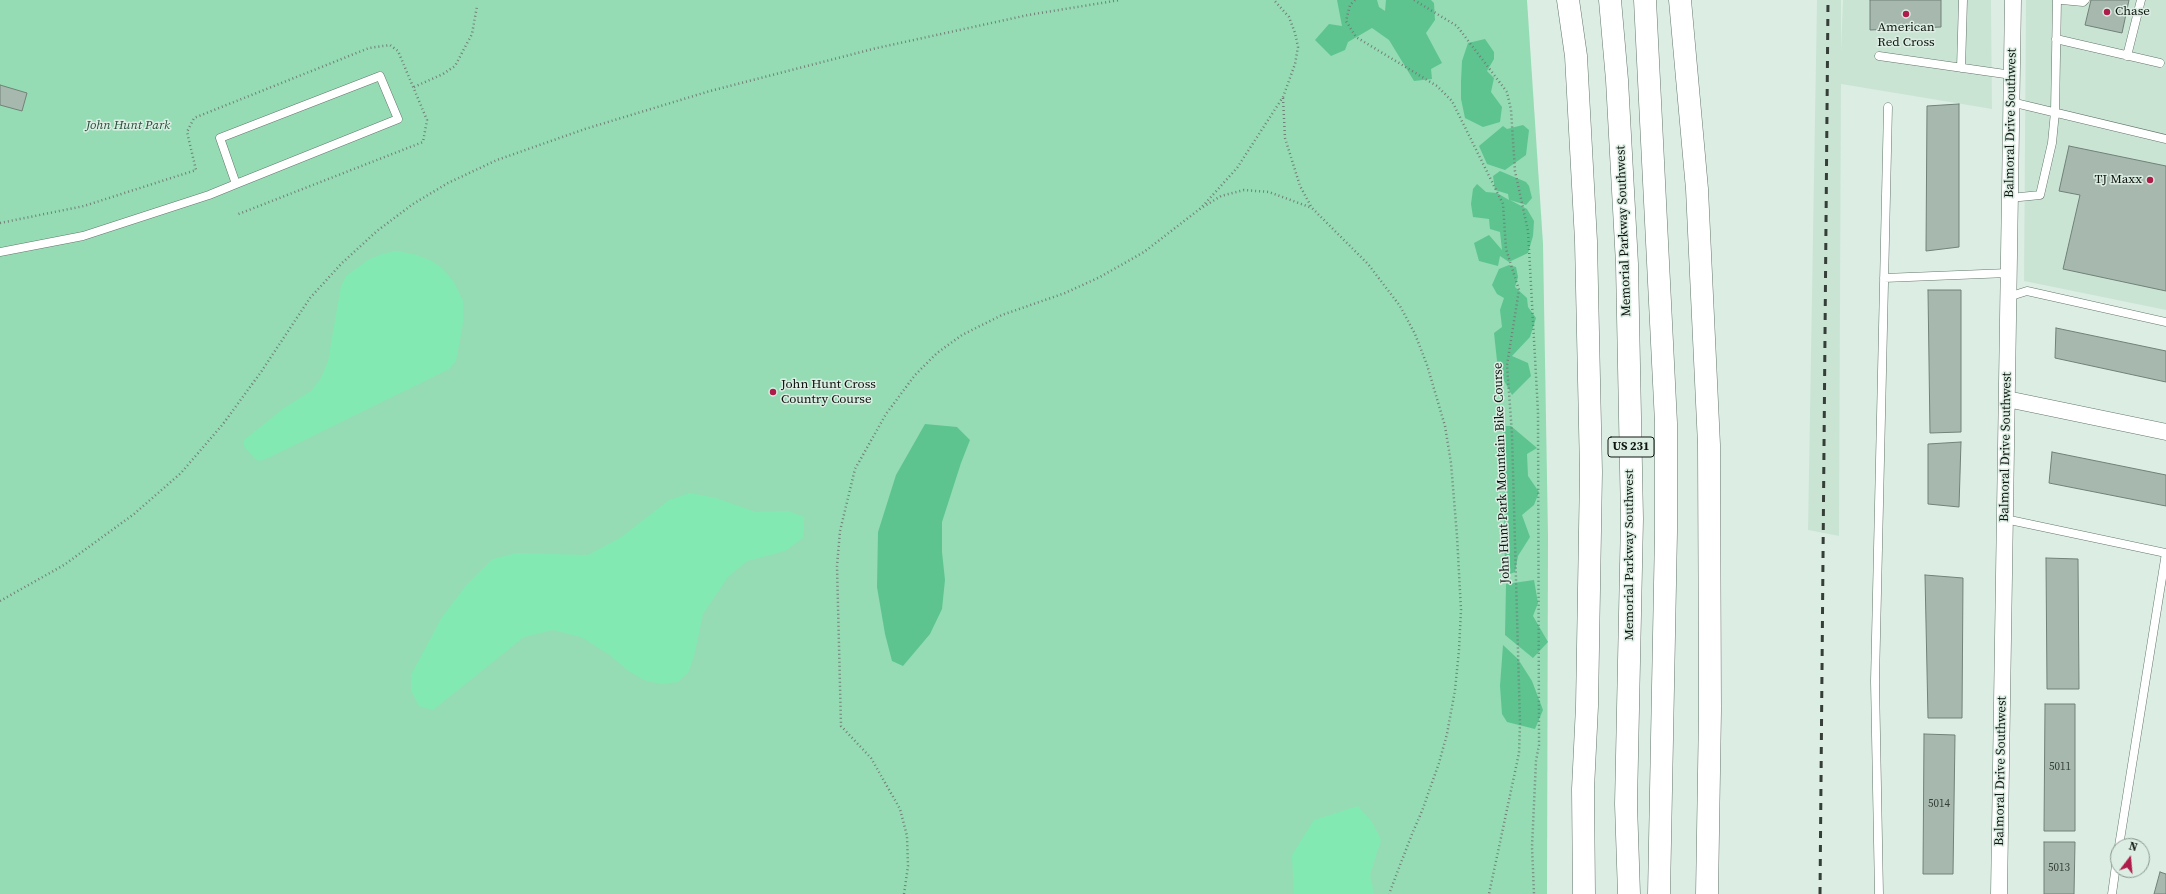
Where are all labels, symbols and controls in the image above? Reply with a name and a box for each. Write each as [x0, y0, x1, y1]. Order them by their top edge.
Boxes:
place label: Chase [2115, 4, 2150, 20]
marker: Chase [2102, 7, 2112, 17]
marker: American Red Cross [1901, 9, 1911, 19]
place label: American Red Cross [1877, 20, 1935, 51]
street label: Balmoral Drive Southwest [2002, 48, 2020, 198]
park label: John Hunt Park [86, 118, 170, 134]
street label: Memorial Parkway Southwest [1613, 145, 1635, 317]
place label: TJ Maxx [2094, 172, 2142, 188]
marker: TJ Maxx [2145, 175, 2155, 185]
street label: John Hunt Park Mountain Bike Course [1490, 362, 1514, 584]
street label: Balmoral Drive Southwest [1997, 372, 2015, 522]
place label: John Hunt Cross Country Course [781, 377, 876, 408]
marker: John Hunt Cross Country Course [768, 387, 778, 397]
road number: US 231 [1608, 437, 1654, 457]
street label: Memorial Parkway Southwest [1622, 469, 1638, 641]
street label: Balmoral Drive Southwest [1992, 696, 2010, 846]
house number: 5011 [2049, 760, 2071, 774]
house number: 5014 [1928, 797, 1950, 811]
north arrow [2110, 838, 2150, 878]
text: N [2127, 839, 2139, 855]
house number: 5013 [2048, 861, 2070, 875]

